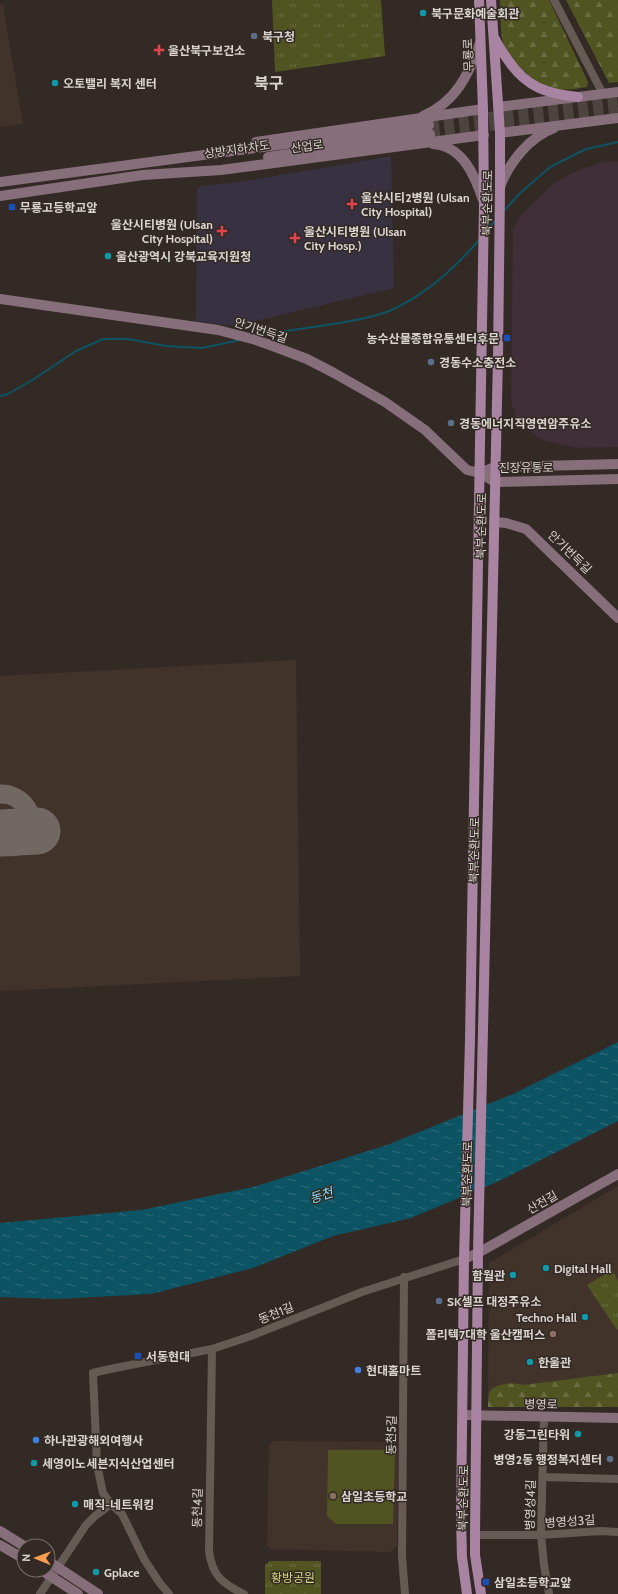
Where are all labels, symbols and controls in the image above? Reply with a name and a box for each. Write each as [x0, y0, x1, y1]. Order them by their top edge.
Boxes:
place label: 북구문화예술회관 [431, 6, 519, 21]
marker: 북구문화예술회관 [418, 8, 428, 18]
place label: 북구청 [262, 29, 295, 44]
marker: 북구청 [249, 31, 259, 41]
street label: 무룡로 [460, 38, 476, 72]
place label: 울산북구보건소 [168, 43, 245, 58]
marker: 울산북구보건소 [153, 44, 165, 56]
district label: 북구 [254, 74, 284, 93]
place label: 오토밸리 복지 센터 [63, 76, 157, 91]
marker: 오토밸리 복지 센터 [50, 78, 60, 88]
street label: 산업로 [290, 136, 324, 156]
street label: 상방지하차도 [203, 137, 271, 161]
street label: 북부순환도로 [479, 170, 495, 236]
place label: 울산시티2병원 (Ulsan City Hospital) [361, 190, 470, 219]
marker: 울산시티2병원 (Ulsan City Hospital) [346, 198, 358, 210]
place label: 무룡고등학교앞 [20, 200, 97, 215]
marker: 무룡고등학교앞 [7, 202, 17, 212]
place label: 울산시티병원 (Ulsan City Hospital) [111, 217, 213, 246]
place label: 울산시티병원 (Ulsan City Hosp.) [304, 224, 406, 253]
marker: 울산시티병원 (Ulsan City Hospital) [216, 225, 228, 237]
marker: 울산시티병원 (Ulsan City Hosp.) [289, 232, 301, 244]
place label: 울산광역시 강북교육지원청 [116, 249, 251, 264]
marker: 울산광역시 강북교육지원청 [103, 251, 113, 261]
street label: 안기번득길 [232, 314, 290, 346]
place label: 농수산물종합유통센터후문 [367, 331, 499, 346]
marker: 농수산물종합유통센터후문 [502, 333, 512, 343]
place label: 경동수소충전소 [439, 355, 516, 370]
marker: 경동수소충전소 [426, 357, 436, 367]
place label: 경동에너지직영연암주유소 [459, 416, 591, 431]
marker: 경동에너지직영연암주유소 [446, 418, 456, 428]
street label: 진장유통로 [498, 460, 554, 475]
street label: 북부순환도로 [473, 493, 489, 559]
street label: 안기번득길 [545, 527, 595, 577]
street label: 북부순환도로 [466, 817, 482, 883]
street label: 북부순환도로 [459, 1141, 475, 1207]
water label: 동천 [307, 1183, 336, 1206]
street label: 산전길 [524, 1187, 560, 1217]
place label: Digital Hall [554, 1261, 611, 1276]
marker: Digital Hall [541, 1263, 551, 1273]
place label: 함월관 [472, 1268, 505, 1283]
marker: 함월관 [508, 1270, 518, 1280]
place label: SK셀프 대정주유소 [447, 1294, 541, 1309]
marker: SK셀프 대정주유소 [434, 1296, 444, 1306]
street label: 동천1길 [256, 1299, 296, 1327]
place label: Techno Hall [516, 1310, 577, 1325]
marker: Techno Hall [580, 1312, 590, 1322]
place label: 폴리텍7대학 울산캠퍼스 [426, 1327, 545, 1342]
marker: 폴리텍7대학 울산캠퍼스 [548, 1329, 558, 1339]
place label: 서동현대 [146, 1349, 190, 1364]
marker: 서동현대 [133, 1351, 143, 1361]
place label: 한울관 [538, 1355, 571, 1370]
marker: 한울관 [525, 1357, 535, 1367]
place label: 현대홈마트 [366, 1363, 421, 1378]
marker: 현대홈마트 [353, 1365, 363, 1375]
street label: 병영로 [524, 1396, 558, 1412]
street label: 동천5길 [383, 1415, 399, 1455]
place label: 강동그린타워 [504, 1427, 570, 1442]
marker: 강동그린타워 [573, 1429, 583, 1439]
place label: 하나관광해외여행사 [44, 1433, 143, 1448]
marker: 하나관광해외여행사 [31, 1435, 41, 1445]
place label: 병영2동 행정복지센터 [494, 1452, 602, 1467]
marker: 병영2동 행정복지센터 [605, 1454, 615, 1464]
place label: 세영이노세븐지식산업센터 [42, 1456, 174, 1471]
marker: 세영이노세븐지식산업센터 [29, 1458, 39, 1468]
street label: 북부순환도로 [455, 1465, 471, 1531]
street label: 병영성4길 [522, 1479, 538, 1531]
street label: 동천4길 [189, 1488, 205, 1528]
place label: 삼일초등학교 [341, 1489, 407, 1504]
marker: 삼일초등학교 [328, 1491, 338, 1501]
place label: 매직-네트워킹 [83, 1497, 154, 1512]
marker: 매직-네트워킹 [70, 1499, 80, 1509]
street label: 병영성3길 [544, 1512, 596, 1530]
north arrow [16, 1538, 56, 1578]
text: N [19, 1554, 33, 1562]
place label: Gplace [104, 1565, 139, 1580]
marker: Gplace [91, 1567, 101, 1577]
park label: 황방공원 [271, 1570, 315, 1585]
place label: 삼일초등학교앞 [494, 1575, 571, 1590]
marker: 삼일초등학교앞 [481, 1577, 491, 1587]

